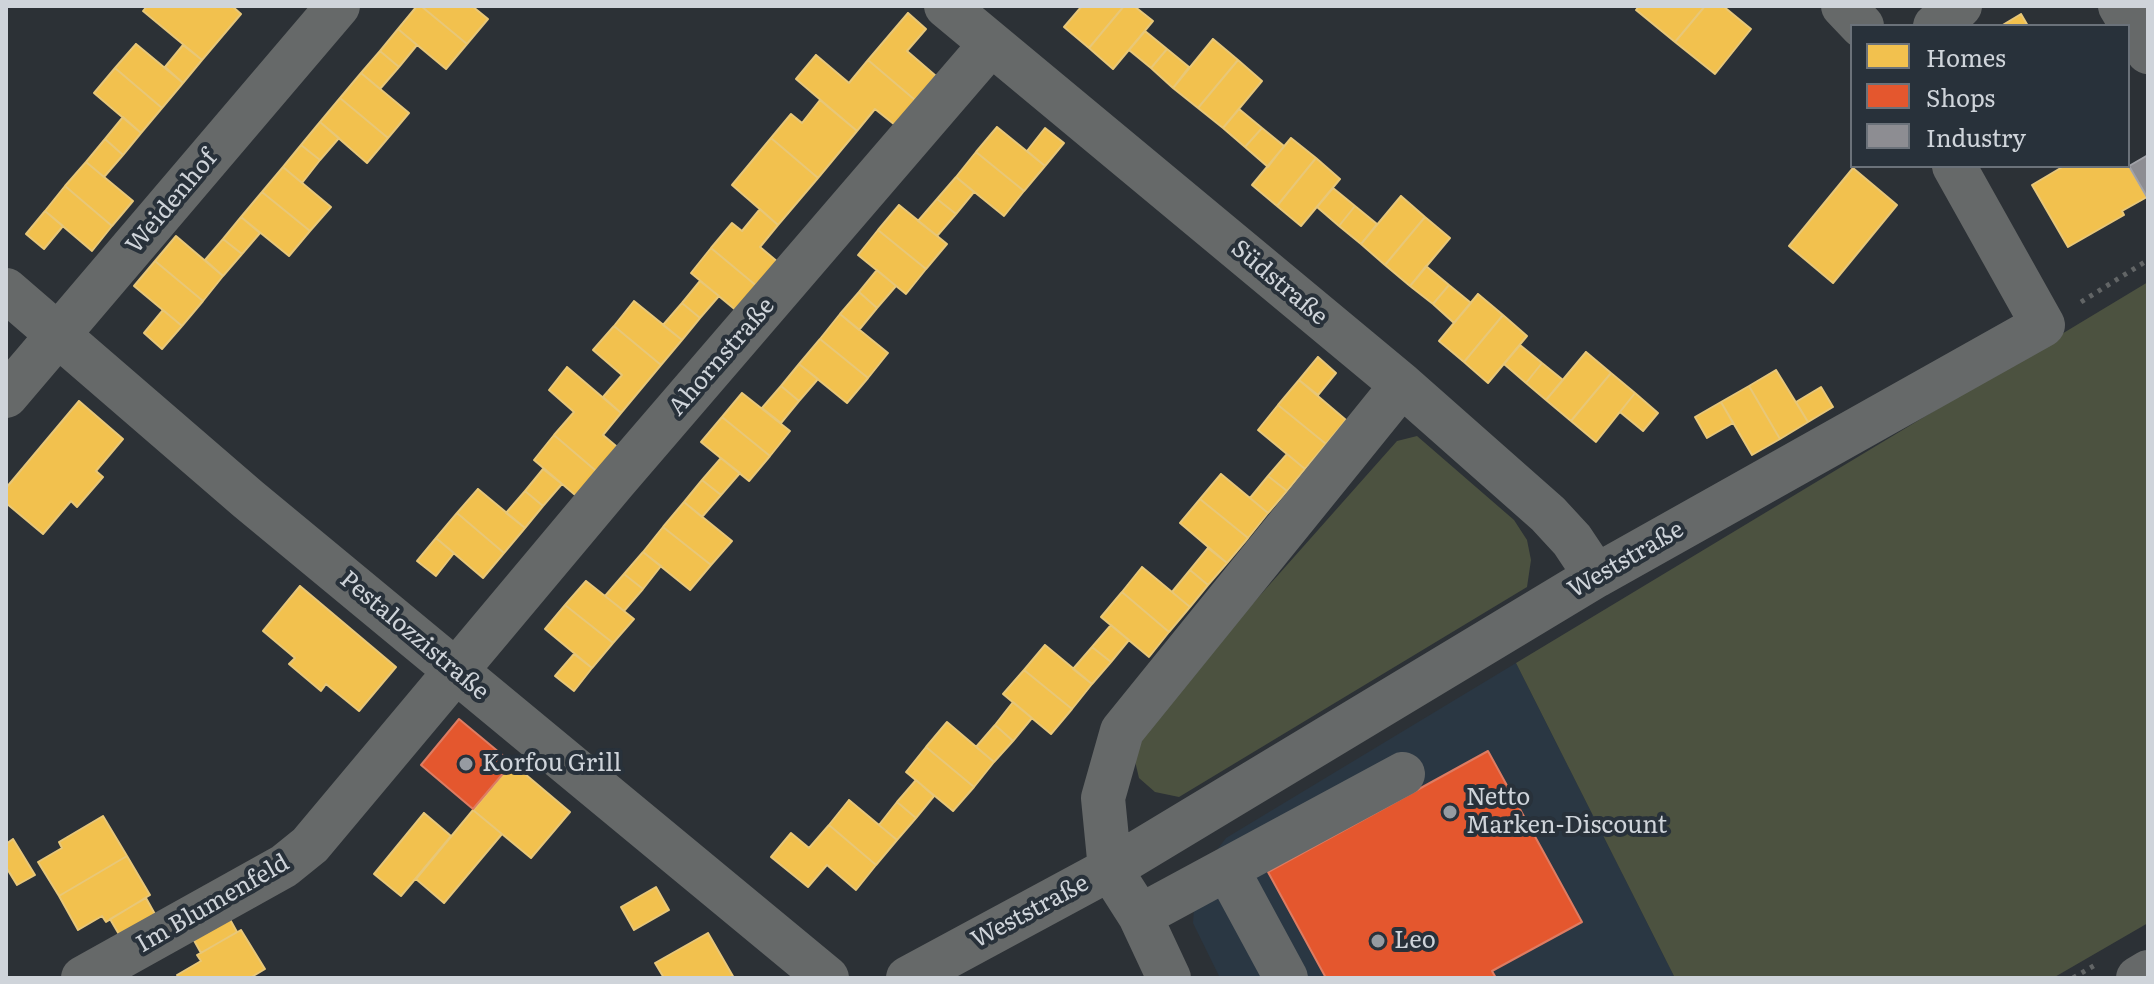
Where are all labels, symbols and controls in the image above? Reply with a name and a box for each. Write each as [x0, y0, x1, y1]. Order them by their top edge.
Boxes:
legend [1850, 24, 2130, 168]
text: Homes [1926, 39, 2006, 74]
text: Shops [1926, 79, 1995, 114]
text: Industry [1926, 119, 2026, 154]
street label: Weidenhof [120, 144, 224, 260]
street label: Südstraße [1225, 234, 1333, 332]
street label: Ahornstraße [663, 292, 781, 422]
street label: Weststraße [1563, 515, 1689, 605]
street label: Pestalozzistraße [334, 565, 494, 707]
place label: Korfou Grill [482, 750, 621, 778]
marker: Korfou Grill [457, 755, 475, 773]
place label: Netto Marken-Discount [1466, 784, 1667, 840]
marker: Netto Marken-Discount [1441, 803, 1459, 821]
street label: Im Blumenfeld [132, 849, 294, 959]
street label: Weststraße [966, 869, 1094, 955]
place label: Leo [1394, 927, 1436, 955]
marker: Leo [1369, 932, 1387, 950]

